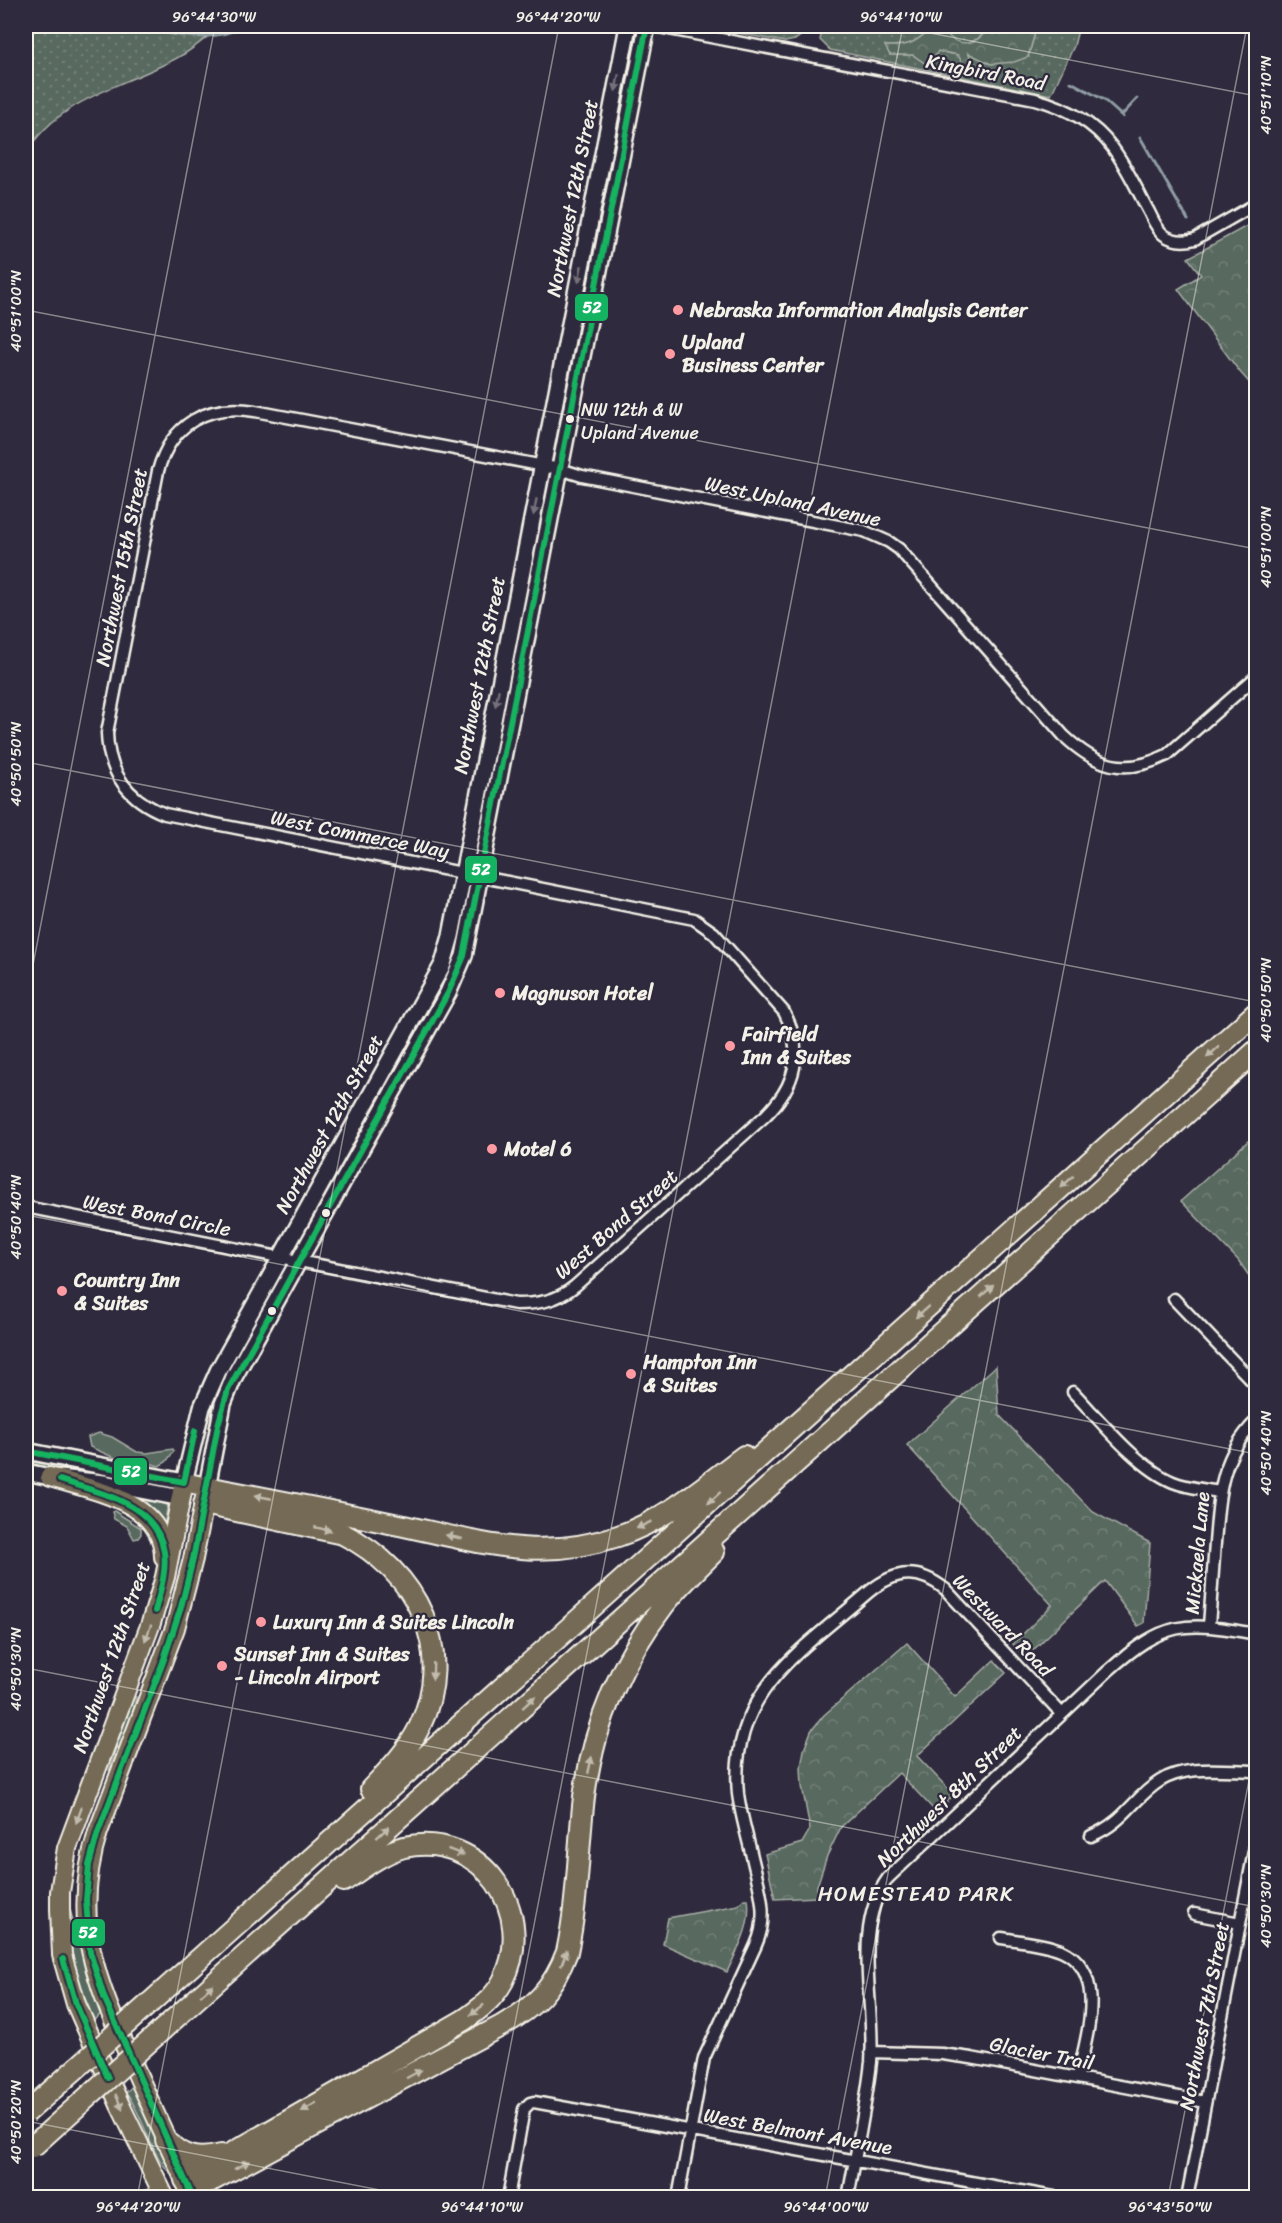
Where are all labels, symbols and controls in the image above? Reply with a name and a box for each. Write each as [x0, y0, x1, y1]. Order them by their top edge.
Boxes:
text: 96°44'30"W [172, 4, 256, 30]
text: 96°44'20"W [516, 4, 601, 30]
text: 96°44'10"W [860, 4, 943, 30]
street label: Kingbird Road [923, 44, 1050, 102]
text: 40°51'10"N [1253, 55, 1279, 135]
one-way arrow [612, 74, 621, 93]
street label: Northwest 12th Street [536, 96, 609, 300]
one-way arrow [575, 265, 584, 284]
text: 40°51'00"N [3, 269, 29, 352]
line badge: 52 [574, 293, 609, 322]
text: 52 [582, 293, 602, 322]
place label: Nebraska Information Analysis Center [689, 293, 1029, 328]
marker: Nebraska Information Analysis Center [671, 303, 685, 317]
place label: Upland Business Center [682, 325, 825, 383]
marker: Upland Business Center [663, 347, 677, 361]
place label: NW 12th & W Upland Avenue [581, 394, 699, 449]
marker: NW 12th & W Upland Avenue [564, 413, 576, 425]
street label: Northwest 15th Street [85, 465, 158, 669]
street label: West Upland Avenue [702, 466, 884, 537]
one-way arrow [530, 498, 539, 517]
text: 40°51'00"N [1253, 505, 1279, 588]
street label: Northwest 12th Street [443, 573, 516, 777]
one-way arrow [492, 689, 501, 708]
text: 40°50'50"N [3, 721, 29, 806]
street label: West Commerce Way [268, 800, 453, 869]
line badge: 52 [464, 855, 498, 884]
text: 52 [471, 855, 491, 884]
text: 40°50'50"N [1253, 957, 1279, 1042]
place label: Magnuson Hotel [511, 976, 654, 1011]
marker: Magnuson Hotel [493, 986, 507, 1000]
place label: Fairfield Inn & Suites [741, 1017, 852, 1075]
street label: Northwest 12th Street [265, 1028, 394, 1220]
marker: Fairfield Inn & Suites [723, 1039, 737, 1053]
one-way arrow [1206, 1045, 1221, 1058]
place label: Motel 6 [503, 1132, 572, 1167]
marker: Motel 6 [485, 1142, 499, 1156]
street label: West Bond Street [546, 1160, 687, 1289]
text: 40°50'40"N [3, 1174, 29, 1259]
one-way arrow [1060, 1175, 1075, 1188]
street label: West Bond Circle [80, 1184, 234, 1247]
unlabelled marker [320, 1207, 332, 1219]
place label: Country Inn & Suites [73, 1263, 180, 1321]
marker: Country Inn & Suites [55, 1284, 69, 1298]
one-way arrow [979, 1285, 995, 1298]
unlabelled marker [266, 1305, 278, 1317]
one-way arrow [915, 1305, 930, 1318]
place label: Hampton Inn & Suites [642, 1345, 757, 1403]
marker: Hampton Inn & Suites [624, 1367, 638, 1381]
text: 40°50'40"N [1253, 1410, 1279, 1495]
line badge: 52 [113, 1457, 148, 1486]
text: 52 [121, 1457, 141, 1486]
street label: Mickaela Lane [1175, 1490, 1220, 1616]
one-way arrow [707, 1491, 722, 1504]
one-way arrow [253, 1492, 272, 1502]
one-way arrow [635, 1520, 652, 1529]
one-way arrow [313, 1525, 332, 1535]
one-way arrow [444, 1532, 463, 1541]
street label: Northwest 12th Street [62, 1556, 161, 1758]
street label: Westward Road [943, 1565, 1063, 1687]
place label: Luxury Inn & Suites Lincoln [273, 1605, 514, 1640]
marker: Luxury Inn & Suites Lincoln [254, 1615, 268, 1629]
one-way arrow [142, 1624, 152, 1642]
text: 40°50'30"N [3, 1626, 29, 1711]
place label: Sunset Inn & Suites - Lincoln Airport [233, 1637, 411, 1695]
marker: Sunset Inn & Suites - Lincoln Airport [215, 1659, 229, 1673]
one-way arrow [428, 1662, 437, 1681]
one-way arrow [521, 1696, 536, 1709]
street label: Northwest 8th Street [868, 1717, 1031, 1876]
one-way arrow [586, 1755, 595, 1774]
one-way arrow [73, 1806, 83, 1824]
one-way arrow [375, 1826, 390, 1839]
one-way arrow [447, 1848, 465, 1858]
text: 40°50'30"N [1253, 1863, 1279, 1948]
district label: HOMESTEAD PARK [818, 1875, 1014, 1913]
line badge: 52 [71, 1918, 106, 1947]
text: 52 [78, 1918, 98, 1947]
street label: Northwest 7th Street [1169, 1918, 1240, 2114]
one-way arrow [560, 1949, 569, 1967]
one-way arrow [199, 1983, 214, 1997]
one-way arrow [469, 2003, 485, 2016]
street label: Glacier Trail [987, 2026, 1098, 2081]
one-way arrow [406, 2069, 423, 2079]
text: 40°50'20"N [3, 2079, 29, 2164]
one-way arrow [114, 2093, 124, 2111]
street label: West Belmont Avenue [701, 2098, 895, 2165]
one-way arrow [300, 2102, 317, 2112]
one-way arrow [234, 2160, 251, 2170]
text: 96°44'20"W [96, 2194, 181, 2220]
text: 96°44'10"W [441, 2194, 524, 2220]
text: 96°44'00"W [783, 2194, 869, 2220]
text: 96°43'50"W [1128, 2194, 1212, 2220]

